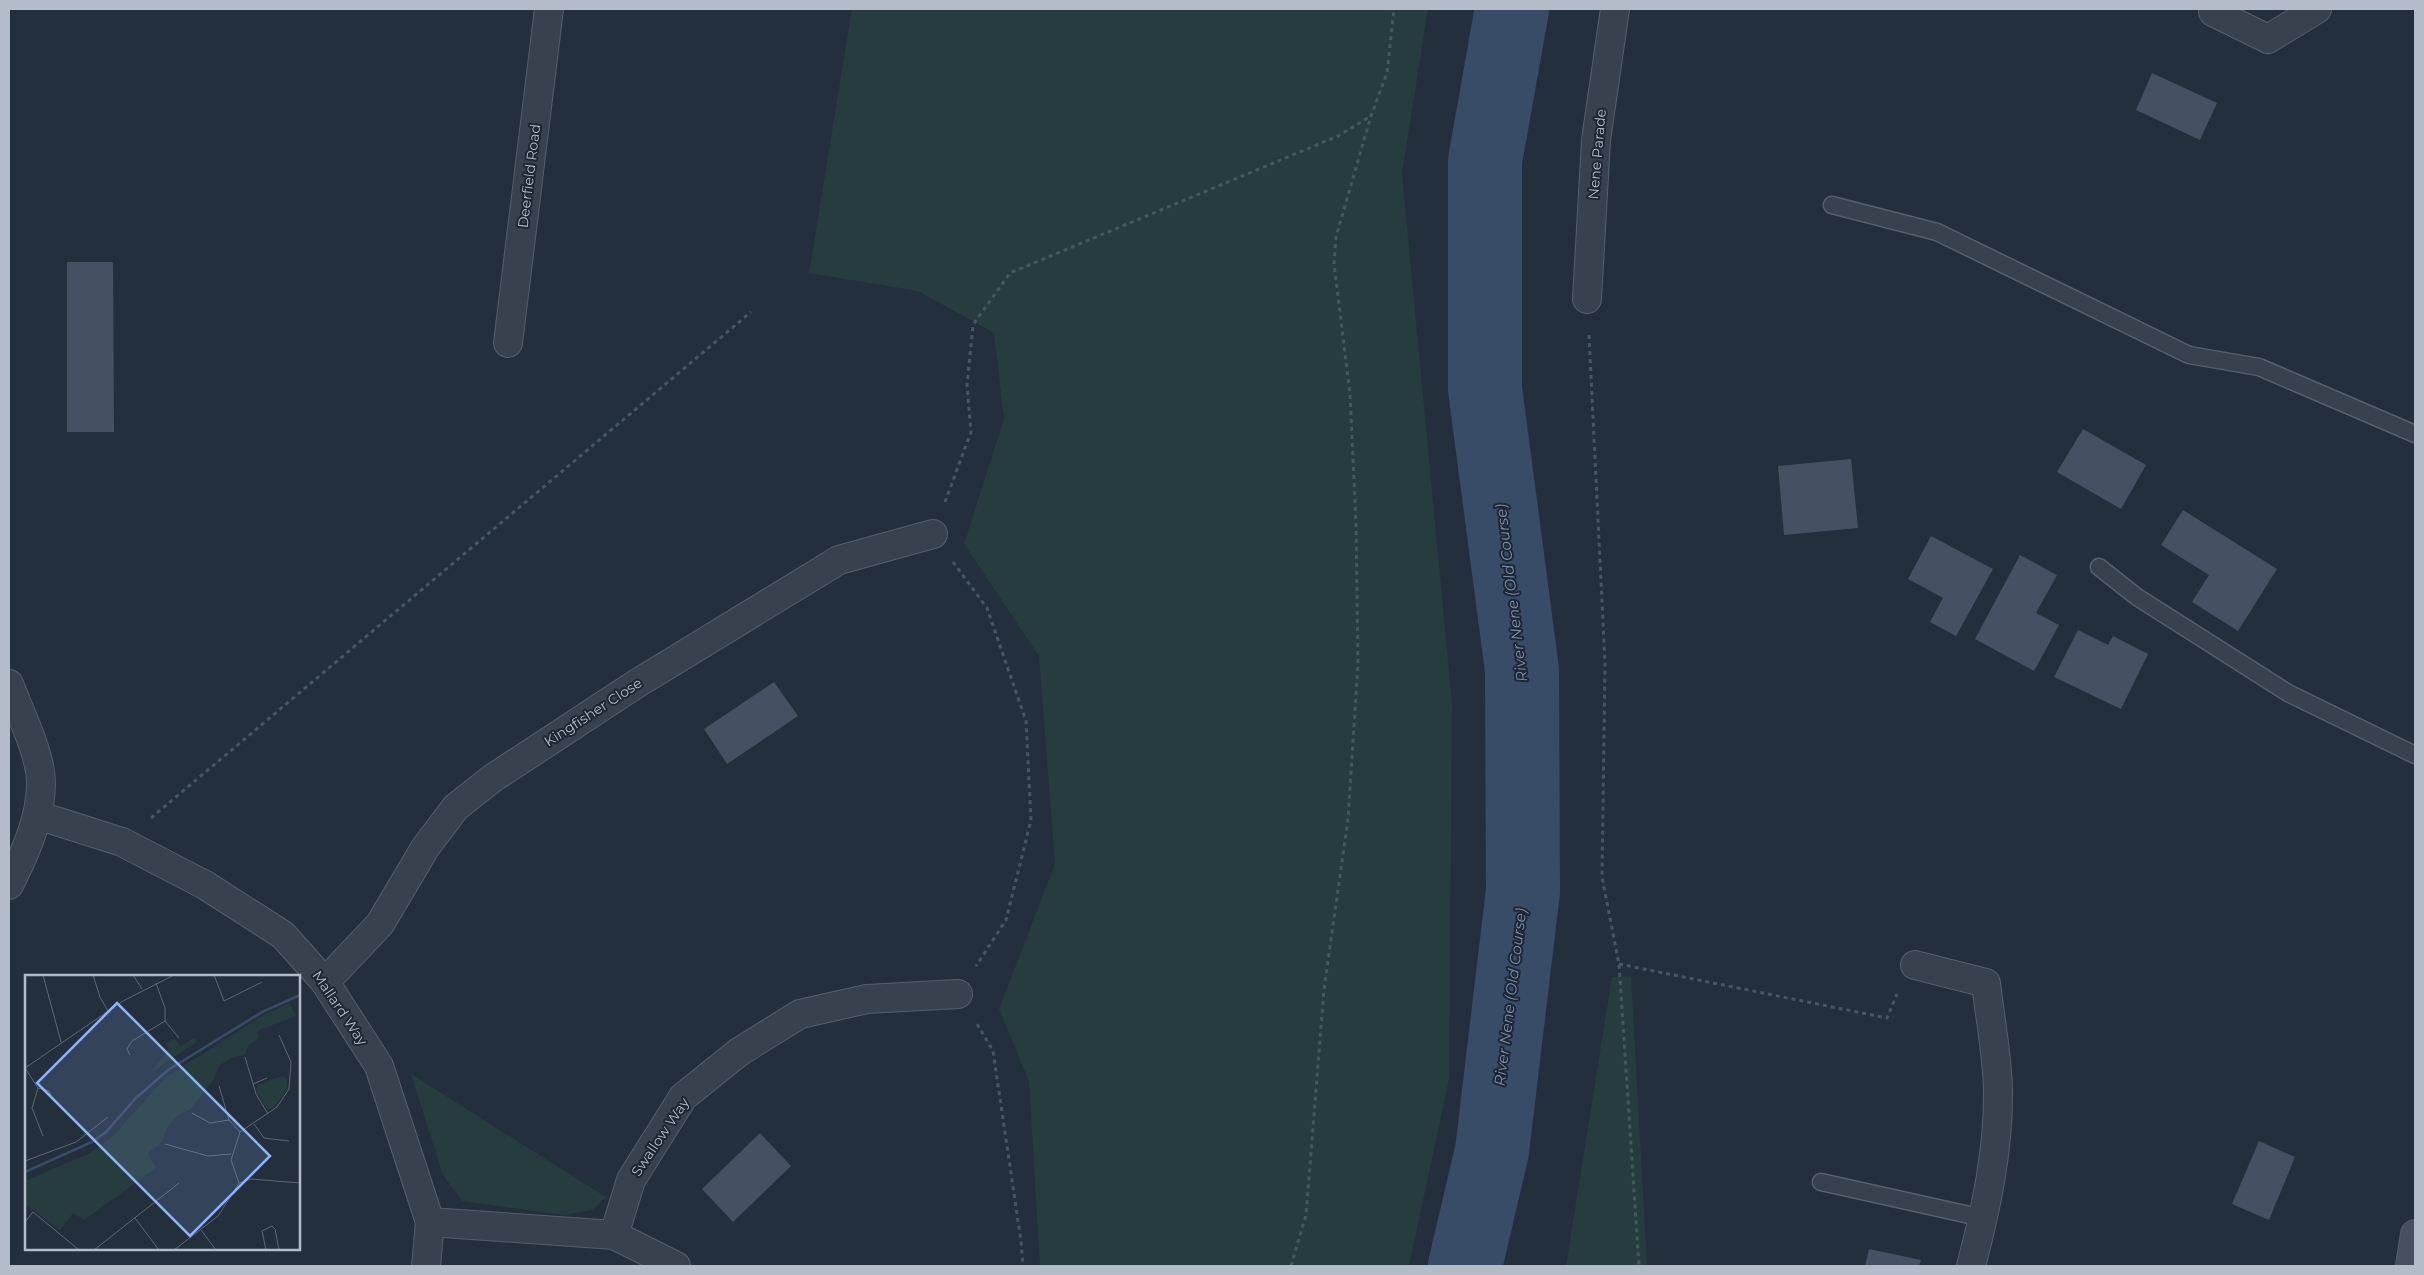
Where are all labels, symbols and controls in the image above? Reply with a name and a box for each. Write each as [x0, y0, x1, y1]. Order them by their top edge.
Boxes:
street label: Nene Parade [1584, 108, 1610, 200]
street label: Deerfield Road [514, 123, 544, 229]
water label: River Nene (Old Course) [1491, 503, 1531, 683]
street label: Kingfisher Close [541, 674, 645, 750]
water label: River Nene (Old Course) [1490, 907, 1530, 1087]
street label: Mallard Way [308, 967, 372, 1049]
inset map [25, 975, 300, 1250]
street label: Swallow Way [627, 1094, 693, 1180]

